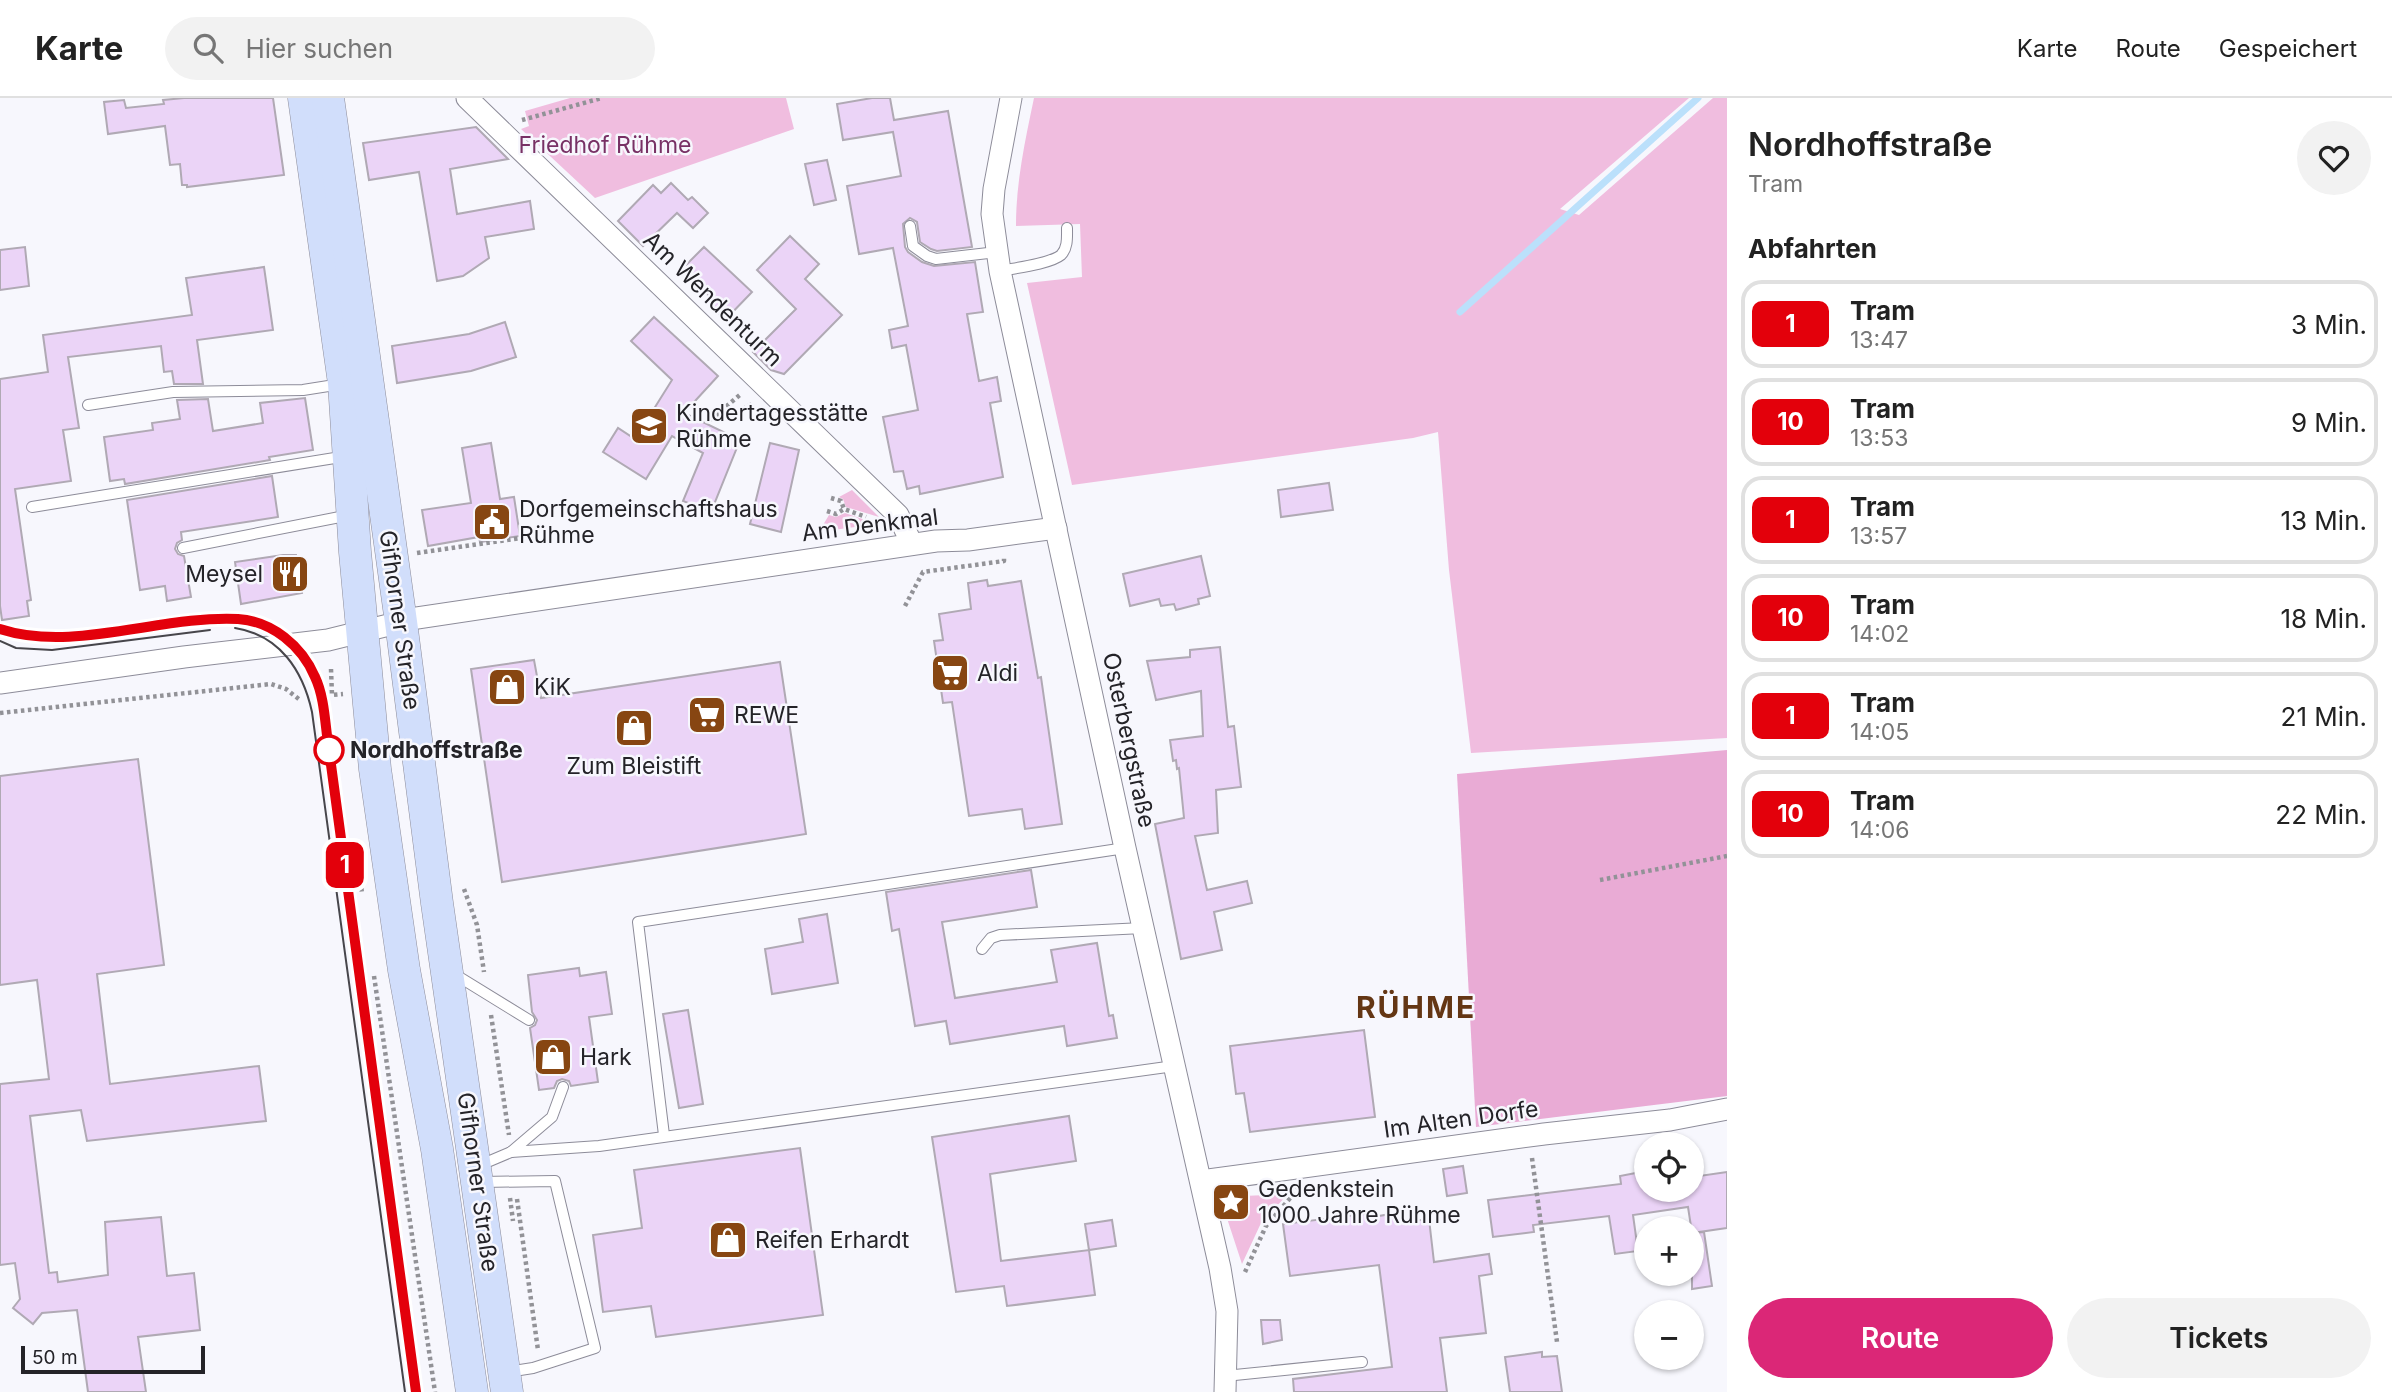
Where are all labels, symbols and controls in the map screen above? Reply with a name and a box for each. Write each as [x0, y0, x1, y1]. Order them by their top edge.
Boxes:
search box [165, 17, 655, 80]
text: Karte [35, 28, 123, 68]
icon: search [189, 29, 227, 67]
text: Hier suchen [245, 33, 393, 64]
text: Karte [2017, 34, 2077, 63]
text: Route [2115, 34, 2181, 63]
text: Gespeichert [2219, 34, 2357, 63]
button: heart [2297, 121, 2371, 195]
text: Nordhoffstraße [1748, 124, 1992, 164]
park label: Friedhof Rühme [519, 131, 691, 159]
text: Tram [1748, 170, 1803, 198]
street label: Am Wendenturm [638, 226, 788, 372]
text: Abfahrten [1748, 233, 1877, 264]
text: Tram [1850, 295, 1915, 326]
text: 1 [1785, 309, 1796, 338]
text: 3 Min. [2291, 309, 2367, 340]
text: 13:47 [1850, 326, 1908, 354]
text: Tram [1850, 393, 1915, 424]
place label: Kindertagesstätte Rühme [676, 399, 868, 453]
school or university icon: Kindertagesstätte Rühme [628, 405, 670, 447]
text: 10 [1777, 407, 1804, 436]
text: 9 Min. [2291, 407, 2367, 438]
text: 13:53 [1850, 424, 1908, 452]
text: Tram [1850, 491, 1915, 522]
place label: Dorfgemeinschaftshaus Rühme [519, 495, 778, 549]
public building icon: Dorfgemeinschaftshaus Rühme [471, 501, 513, 543]
street label: Am Denkmal [800, 503, 940, 547]
text: 1 [1785, 505, 1796, 534]
text: 13 Min. [2280, 505, 2367, 536]
text: 13:57 [1850, 522, 1907, 550]
street label: Gifhorner Straße [374, 528, 426, 712]
restaurant icon: Meysel [269, 553, 311, 595]
place label: Meysel [185, 560, 263, 588]
text: Tram [1850, 589, 1915, 620]
text: 10 [1777, 603, 1804, 632]
text: 18 Min. [2280, 603, 2367, 634]
text: 14:02 [1850, 620, 1909, 648]
street label: Osterbergstraße [1097, 650, 1161, 830]
supermarket icon: Aldi [929, 652, 971, 694]
place label: Aldi [977, 659, 1018, 687]
shop icon: KiK [486, 666, 528, 708]
place label: KiK [534, 673, 571, 701]
text: Tram [1850, 687, 1915, 718]
supermarket icon: REWE [686, 694, 728, 736]
place label: REWE [734, 701, 799, 729]
text: 1 [1785, 701, 1796, 730]
text: 21 Min. [2281, 701, 2367, 732]
shop icon: Zum Bleistift [613, 707, 655, 749]
text: 14:05 [1850, 718, 1909, 746]
marker: Nordhoffstraße [314, 735, 344, 765]
place label: Nordhoffstraße [350, 736, 523, 764]
place label: Zum Bleistift [567, 752, 702, 780]
text: Tram [1850, 785, 1915, 816]
text: 10 [1777, 799, 1804, 828]
text: 22 Min. [2275, 799, 2367, 830]
text: 14:06 [1850, 816, 1910, 844]
line badge: 1 [322, 842, 368, 888]
text: 1 [340, 850, 350, 879]
district label: RÜHME [1356, 989, 1476, 1025]
shop icon: Hark [532, 1036, 574, 1078]
place label: Hark [580, 1043, 632, 1071]
street label: Gifhorner Straße [452, 1090, 504, 1274]
street label: Im Alten Dorfe [1382, 1094, 1540, 1144]
map controls [1634, 1132, 1704, 1370]
button: locate [1634, 1132, 1704, 1202]
place label: Gedenkstein 1000 Jahre Rühme [1258, 1175, 1461, 1229]
place icon: Gedenkstein 1000 Jahre Rühme [1210, 1181, 1252, 1223]
button: + [1634, 1216, 1704, 1286]
shop icon: Reifen Erhardt [707, 1219, 749, 1261]
place label: Reifen Erhardt [755, 1226, 910, 1254]
button: Route [1748, 1298, 2053, 1378]
button: Tickets [2067, 1298, 2371, 1378]
button: − [1634, 1300, 1704, 1370]
scale bar [21, 1343, 205, 1375]
text: 50 m [32, 1346, 78, 1369]

